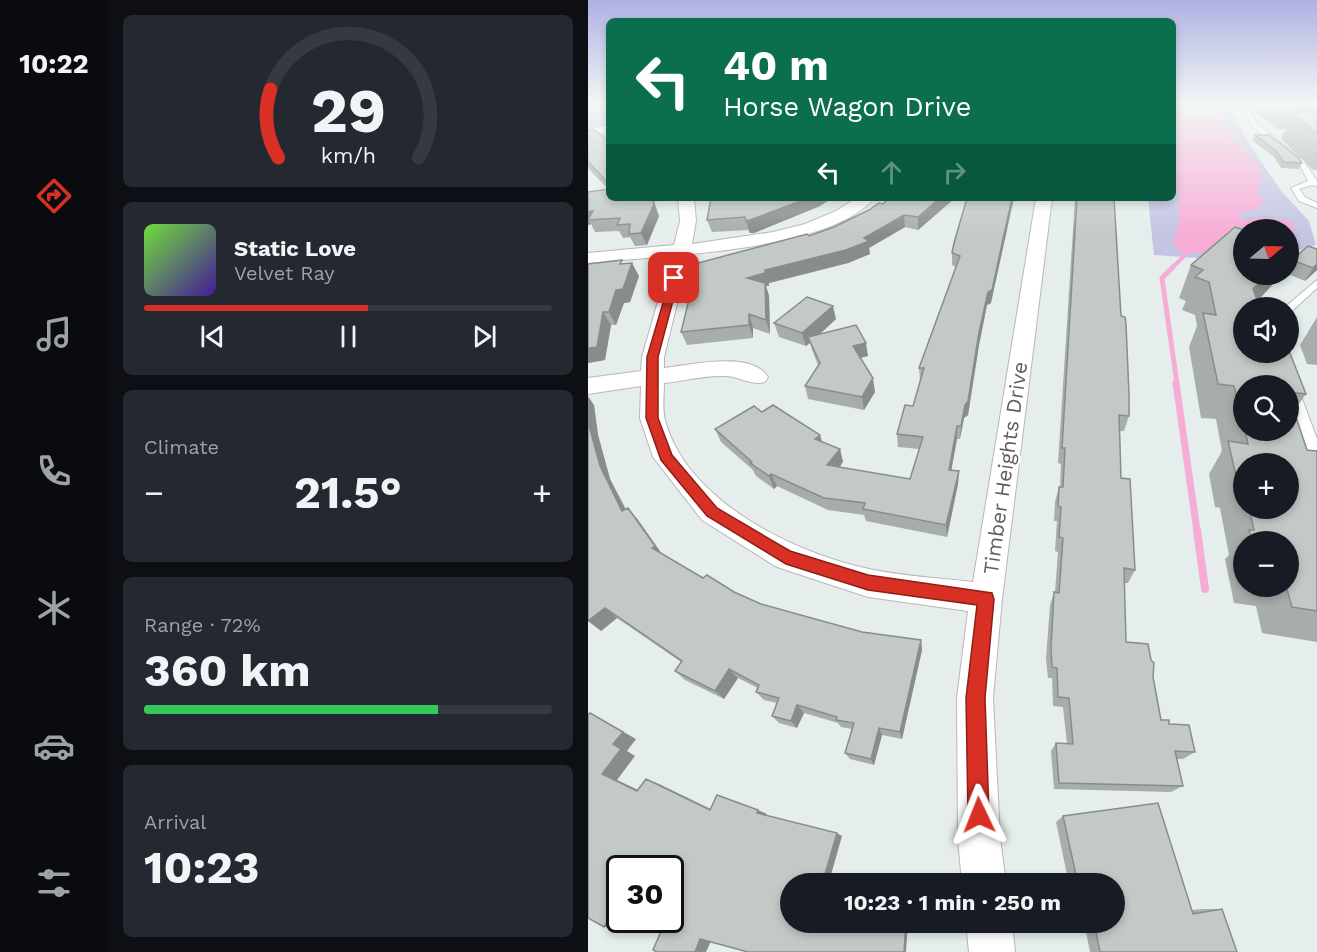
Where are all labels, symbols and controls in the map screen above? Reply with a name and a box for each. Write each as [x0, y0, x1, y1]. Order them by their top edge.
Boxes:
text: 40 m [723, 41, 829, 90]
icon: left [624, 42, 702, 120]
text: 10:22 [19, 48, 89, 80]
text: 29 [310, 74, 386, 147]
text: Horse Wagon Drive [723, 91, 971, 123]
text: km/h [320, 144, 376, 169]
icon: left [812, 156, 845, 189]
icon: ahead [875, 156, 908, 189]
icon: right [938, 156, 971, 189]
icon: directions [33, 175, 75, 217]
north arrow [1233, 219, 1299, 285]
map controls [1233, 219, 1299, 597]
text: Static Love [234, 236, 356, 261]
pin [648, 252, 699, 303]
text: Velvet Ray [234, 261, 335, 285]
icon: arrive [657, 261, 690, 294]
button: sound [1233, 297, 1299, 363]
icon: music [33, 313, 75, 355]
icon: previous [196, 320, 229, 353]
icon: pause [332, 320, 365, 353]
icon: next [468, 320, 501, 353]
street label: Timber Heights Drive [978, 360, 1032, 576]
button: search [1233, 375, 1299, 441]
text: Climate [144, 435, 219, 459]
icon: phone [33, 450, 75, 492]
button: + [1233, 453, 1299, 519]
text: 21.5° [294, 466, 402, 519]
text: − [144, 473, 164, 512]
text: + [532, 473, 552, 512]
button: − [1233, 531, 1299, 597]
icon: climate [33, 587, 75, 629]
text: Range · 72% [144, 613, 261, 637]
text: 360 km [144, 644, 311, 697]
icon: car [33, 725, 75, 767]
position arrow [947, 783, 1011, 847]
text: Arrival [144, 810, 206, 834]
text: 10:23 [144, 841, 259, 894]
speed limit sign: 30 [606, 855, 684, 933]
icon: filters [33, 862, 75, 904]
text: 10:23 · 1 min · 250 m [844, 890, 1061, 915]

